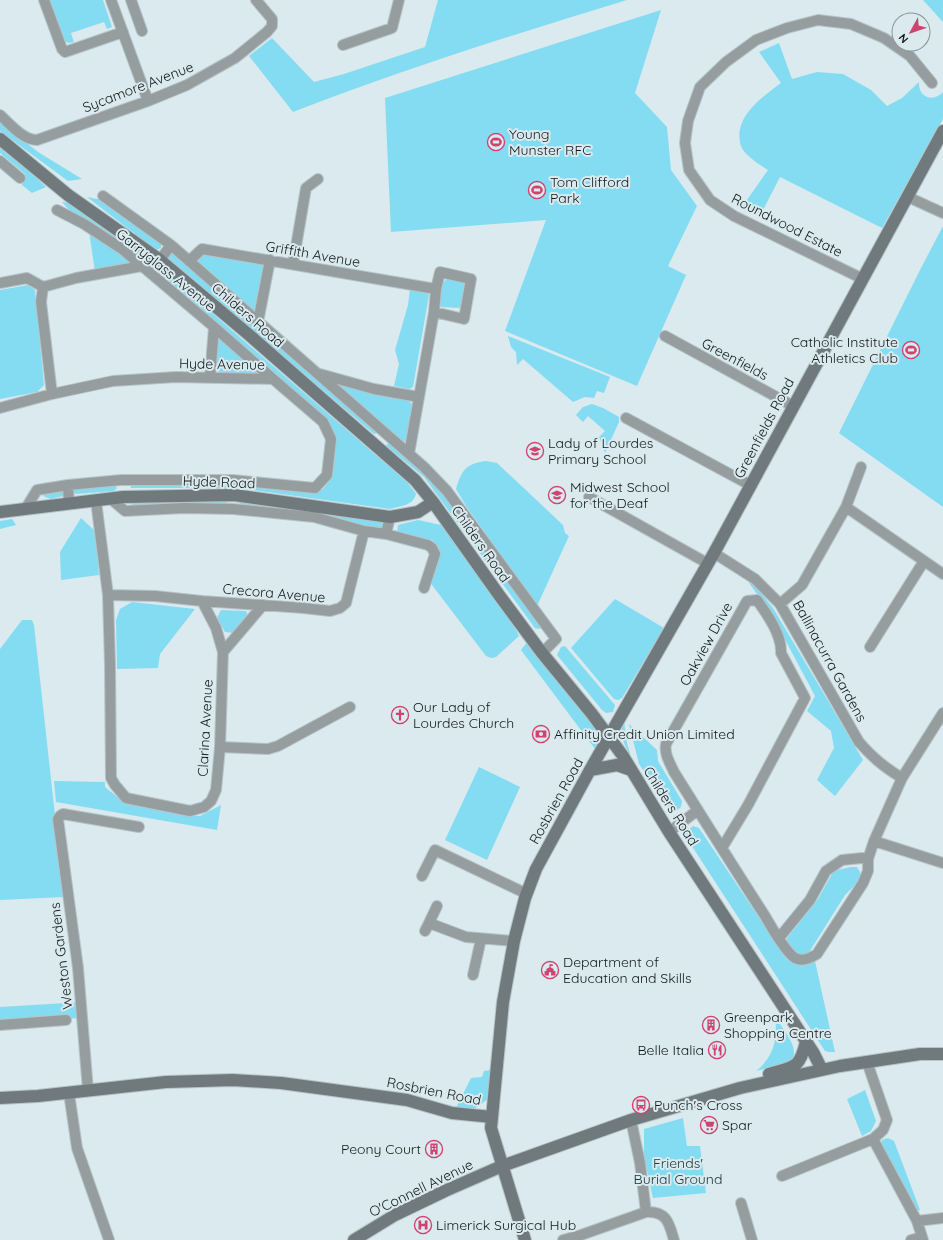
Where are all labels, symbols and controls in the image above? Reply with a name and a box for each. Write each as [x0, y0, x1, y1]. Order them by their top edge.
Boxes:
north arrow [891, 12, 931, 52]
text: N [895, 31, 911, 46]
street label: Sycamore Avenue [80, 58, 196, 116]
place label: Young Munster RFC [509, 125, 591, 159]
sports icon: Young Munster RFC [486, 132, 506, 152]
place label: Tom Clifford Park [550, 173, 629, 207]
sports icon: Tom Clifford Park [527, 180, 547, 200]
street label: Roundwood Estate [728, 189, 846, 261]
street label: Garryglass Avenue [113, 225, 219, 316]
street label: Griffith Avenue [264, 237, 362, 271]
street label: Childers Road [208, 279, 288, 351]
place label: Catholic Institute Athletics Club [791, 333, 898, 367]
street label: Greenfields [699, 334, 771, 384]
sports icon: Catholic Institute Athletics Club [901, 340, 921, 360]
street label: Hyde Avenue [179, 354, 265, 374]
street label: Greenfields Road [730, 375, 798, 481]
place label: Lady of Lourdes Primary School [548, 434, 653, 468]
school or university icon: Lady of Lourdes Primary School [525, 441, 545, 461]
street label: Hyde Road [182, 472, 256, 492]
place label: Midwest School for the Deaf [570, 478, 670, 512]
school or university icon: Midwest School for the Deaf [547, 485, 567, 505]
street label: Childers Road [448, 502, 514, 586]
street label: Crecora Avenue [222, 580, 326, 606]
street label: Ballinacurra Gardens [789, 597, 871, 725]
street label: Oakview Drive [676, 599, 736, 689]
street label: Clarina Avenue [193, 679, 217, 777]
place label: Our Lady of Lourdes Church [413, 698, 514, 732]
church icon: Our Lady of Lourdes Church [390, 705, 410, 725]
bank icon: Affinity Credit Union Limited [531, 724, 551, 744]
place label: Affinity Credit Union Limited [554, 725, 735, 743]
street label: Rosbrien Road [525, 755, 587, 847]
street label: Childers Road [640, 763, 702, 849]
street label: Weston Gardens [46, 902, 76, 1010]
place label: Department of Education and Skills [563, 953, 692, 987]
public building icon: Department of Education and Skills [540, 960, 560, 980]
place label: Greenpark Shopping Centre [724, 1008, 832, 1042]
building icon: Greenpark Shopping Centre [701, 1015, 721, 1035]
restaurant icon: Belle Italia [707, 1040, 727, 1060]
place label: Belle Italia [638, 1041, 704, 1059]
street label: Rosbrien Road [385, 1073, 483, 1109]
bus stop icon: Punch's Cross [631, 1095, 651, 1115]
place label: Punch's Cross [654, 1096, 742, 1114]
supermarket icon: Spar [699, 1115, 719, 1135]
place label: Spar [722, 1116, 753, 1134]
building icon: Peony Court [424, 1139, 444, 1159]
place label: Peony Court [341, 1140, 421, 1158]
park label: Friends' Burial Ground [634, 1154, 722, 1188]
street label: O'Connell Avenue [366, 1155, 476, 1221]
hospital icon: Limerick Surgical Hub [413, 1215, 433, 1235]
place label: Limerick Surgical Hub [436, 1216, 576, 1234]

